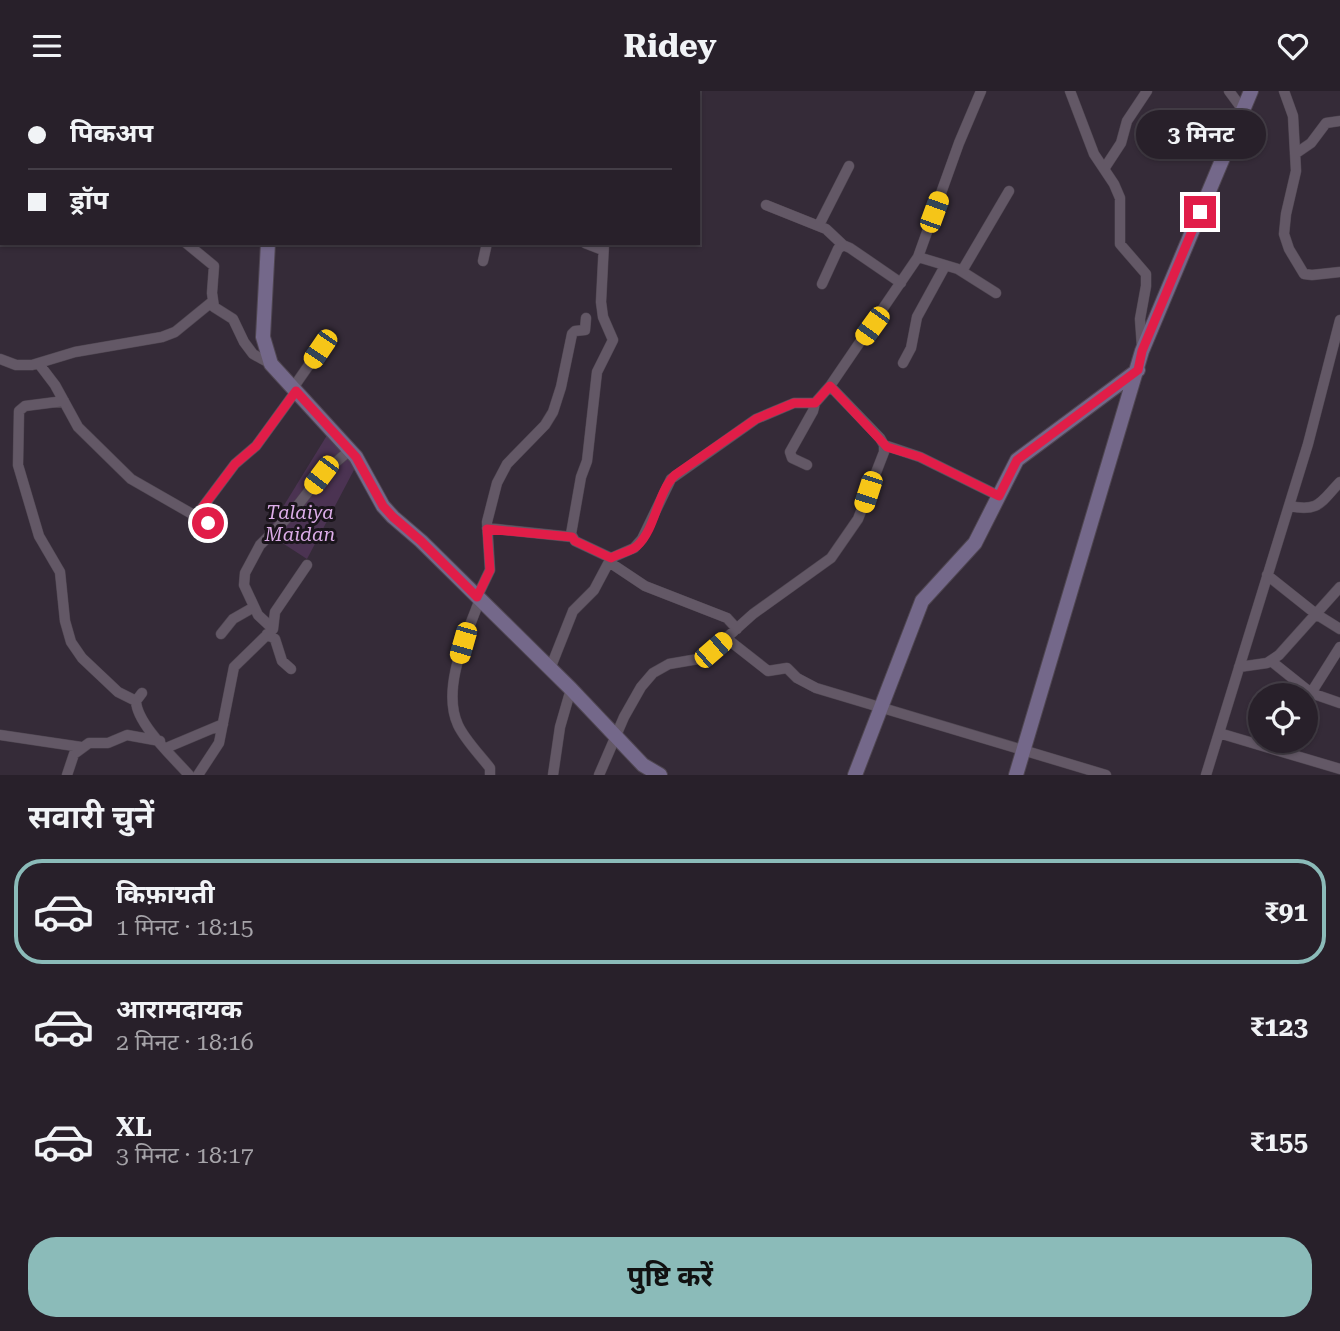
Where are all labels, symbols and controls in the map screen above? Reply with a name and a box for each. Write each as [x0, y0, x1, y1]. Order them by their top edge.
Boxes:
icon: menu [28, 27, 66, 65]
text: Ridey [623, 27, 717, 65]
icon: heart [1274, 27, 1312, 65]
callout: 3 मिनट [1135, 110, 1265, 159]
text: पिकअप [70, 118, 153, 148]
text: 3 मिनट [1168, 121, 1234, 148]
text: ड्रॉप [70, 185, 108, 215]
car [917, 189, 952, 235]
route end [1184, 196, 1216, 228]
car [852, 303, 893, 349]
car [300, 326, 341, 372]
car [300, 452, 343, 498]
car [852, 469, 885, 515]
park label: Talaiya Maidan [264, 501, 335, 546]
route start [192, 507, 224, 539]
car [448, 620, 479, 666]
car [691, 628, 736, 672]
map controls [1248, 683, 1318, 753]
button: locate [1248, 683, 1318, 753]
text: सवारी चुनें [28, 798, 154, 836]
text: किफ़ायती [116, 879, 215, 909]
icon: car [32, 880, 95, 943]
text: ₹91 [1264, 897, 1308, 927]
text: 1 मिनट · 18:15 [116, 914, 254, 941]
text: आरामदायक [116, 994, 242, 1024]
icon: car [32, 995, 95, 1058]
text: ₹123 [1250, 1012, 1308, 1042]
text: 2 मिनट · 18:16 [116, 1029, 254, 1056]
icon: car [32, 1110, 95, 1173]
text: XL [116, 1112, 152, 1142]
text: ₹155 [1250, 1127, 1308, 1157]
text: 3 मिनट · 18:17 [116, 1142, 254, 1169]
button: पुष्टि करें [28, 1237, 1312, 1317]

